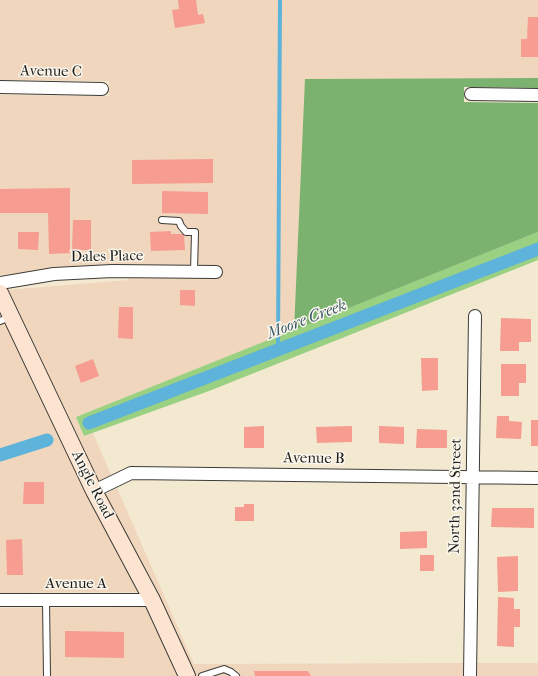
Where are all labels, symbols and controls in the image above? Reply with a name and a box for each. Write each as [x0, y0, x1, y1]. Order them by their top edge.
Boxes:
street label: Avenue C [20, 62, 82, 82]
street label: Dales Place [70, 247, 144, 267]
water label: Moore Creek [264, 296, 350, 344]
street label: North 32nd Street [446, 438, 466, 554]
street label: Angle Road [67, 448, 117, 522]
street label: Avenue B [283, 449, 345, 469]
street label: Avenue A [45, 575, 107, 593]

